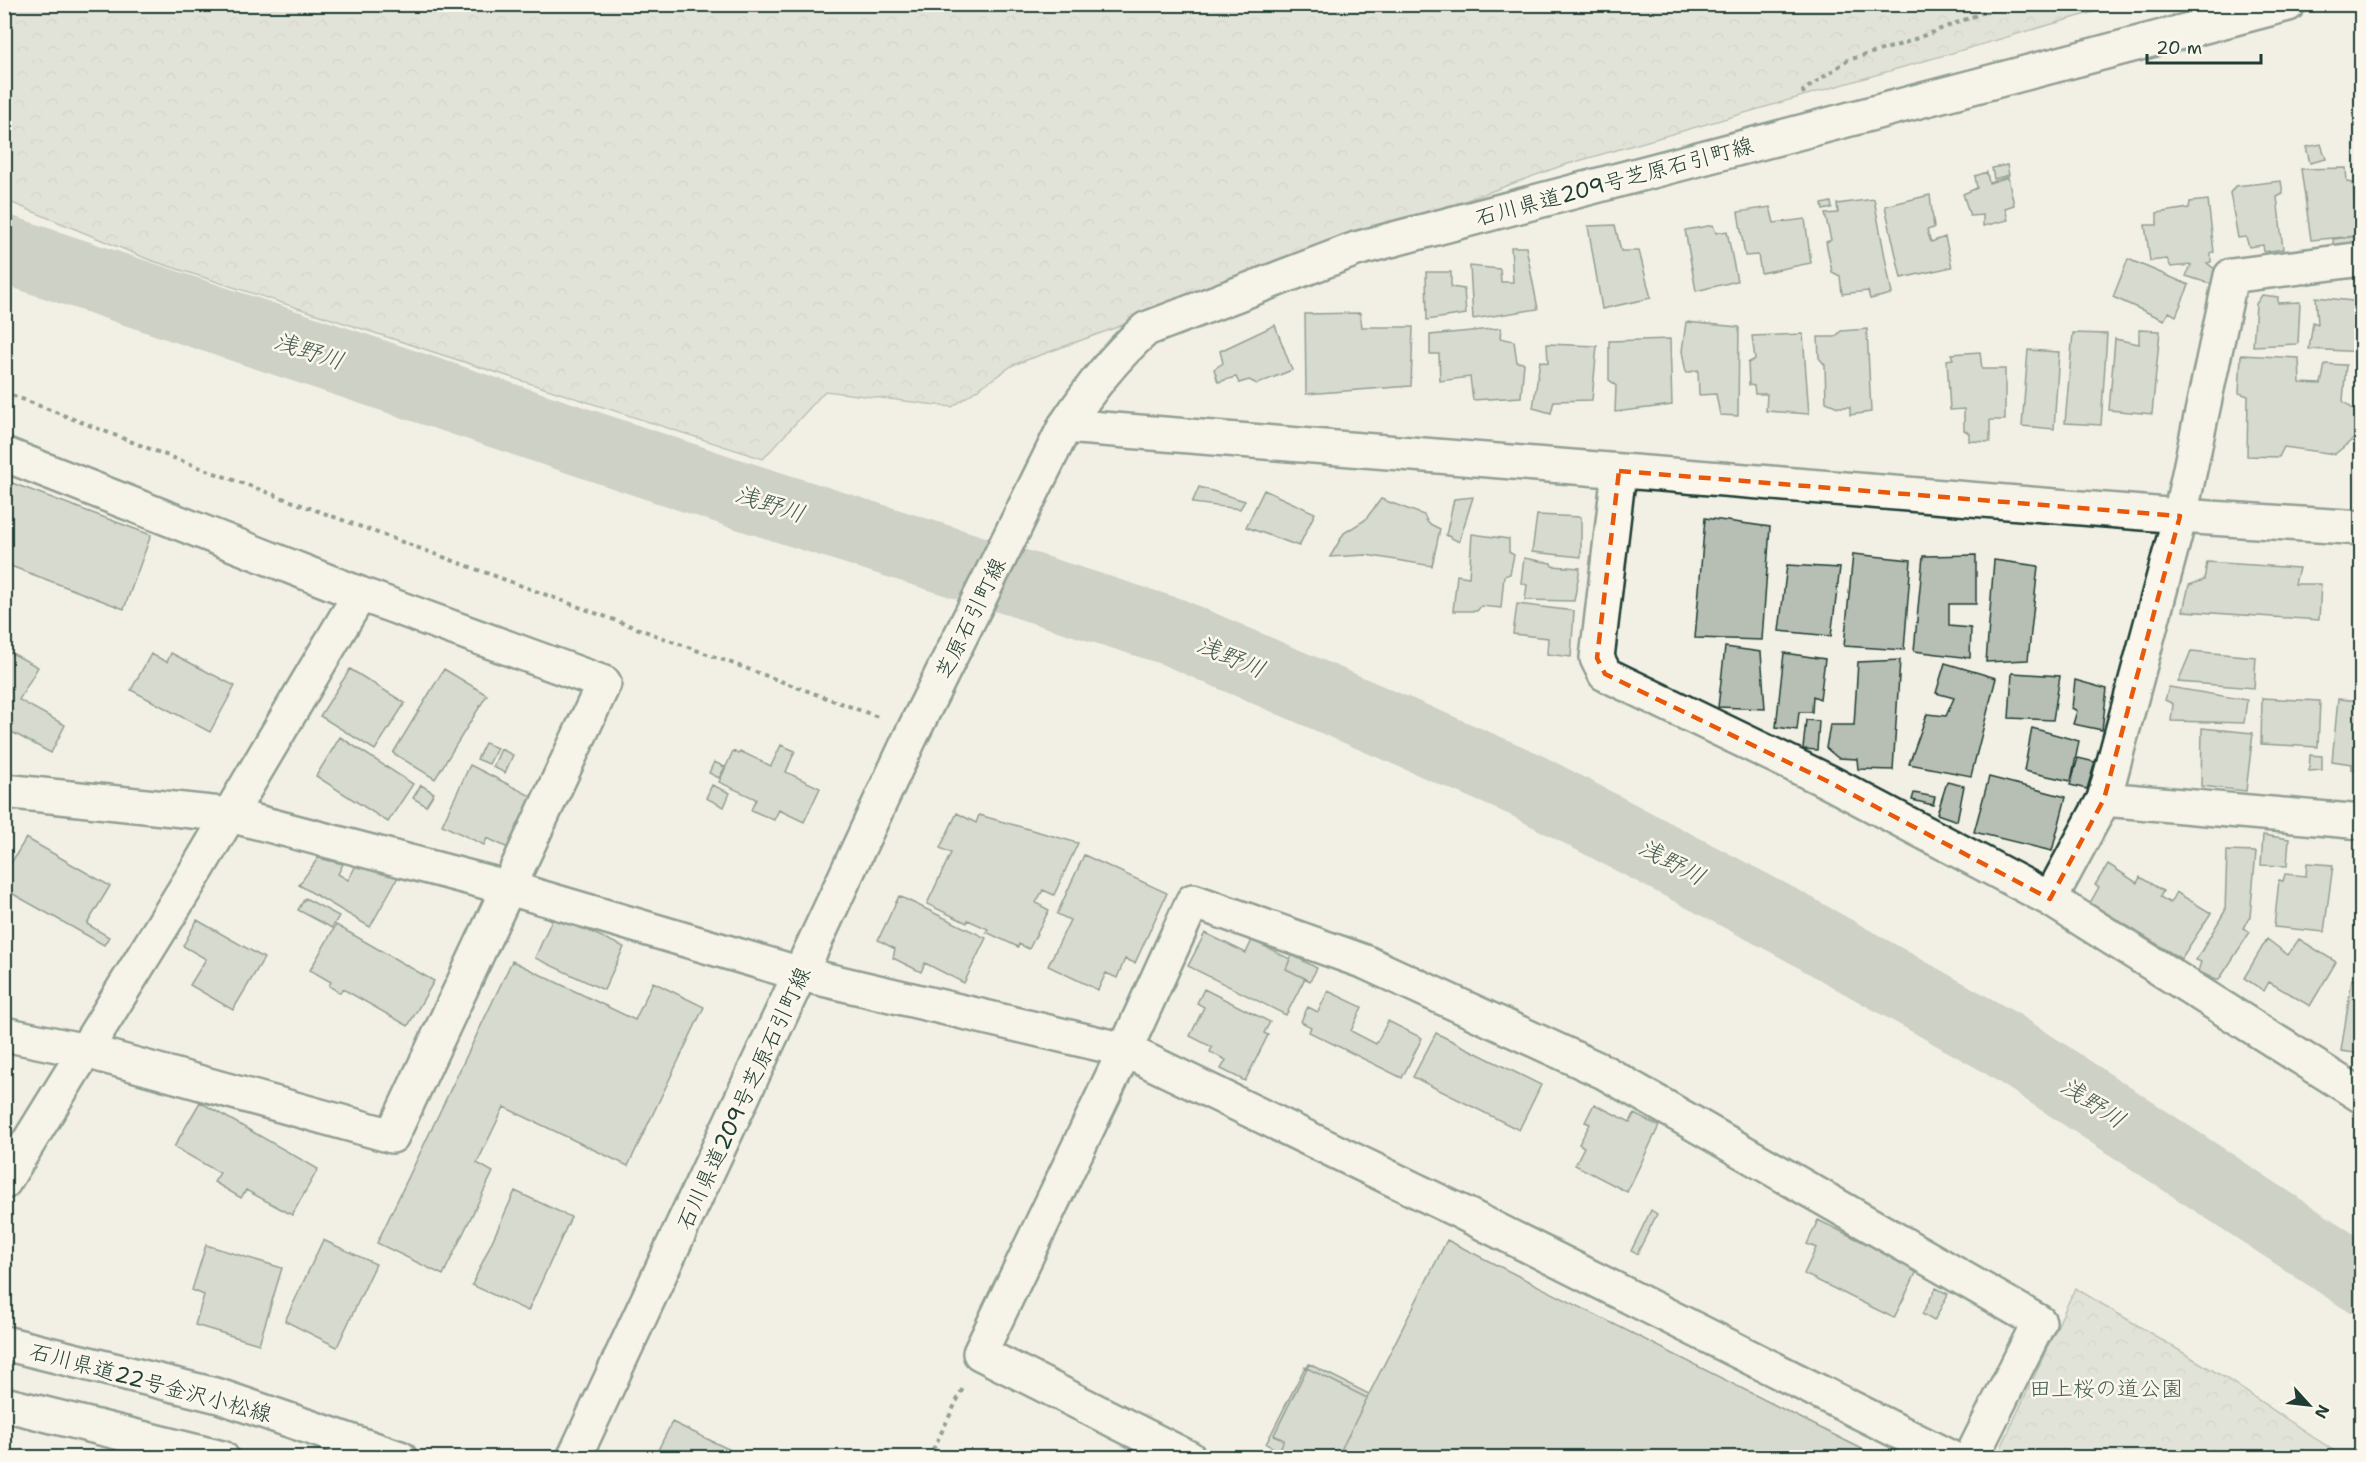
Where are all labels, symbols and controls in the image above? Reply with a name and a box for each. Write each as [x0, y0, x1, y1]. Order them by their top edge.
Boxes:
scale bar [2147, 27, 2261, 65]
text: 20 m [2156, 36, 2202, 60]
street label: 石川県道209号芝原石引町線 [1472, 130, 1756, 233]
water label: 浅野川 [270, 325, 348, 377]
water label: 浅野川 [731, 478, 809, 530]
street label: 芝原石引町線 [928, 553, 1012, 684]
water label: 浅野川 [1192, 628, 1270, 686]
water label: 浅野川 [1633, 831, 1711, 893]
street label: 石川県道209号芝原石引町線 [670, 962, 817, 1234]
water label: 浅野川 [2054, 1070, 2132, 1136]
street label: 石川県道22号金沢小松線 [27, 1336, 275, 1429]
park label: 田上桜の道公園 [2029, 1374, 2183, 1403]
north arrow [2279, 1375, 2339, 1435]
text: N [2310, 1401, 2334, 1422]

